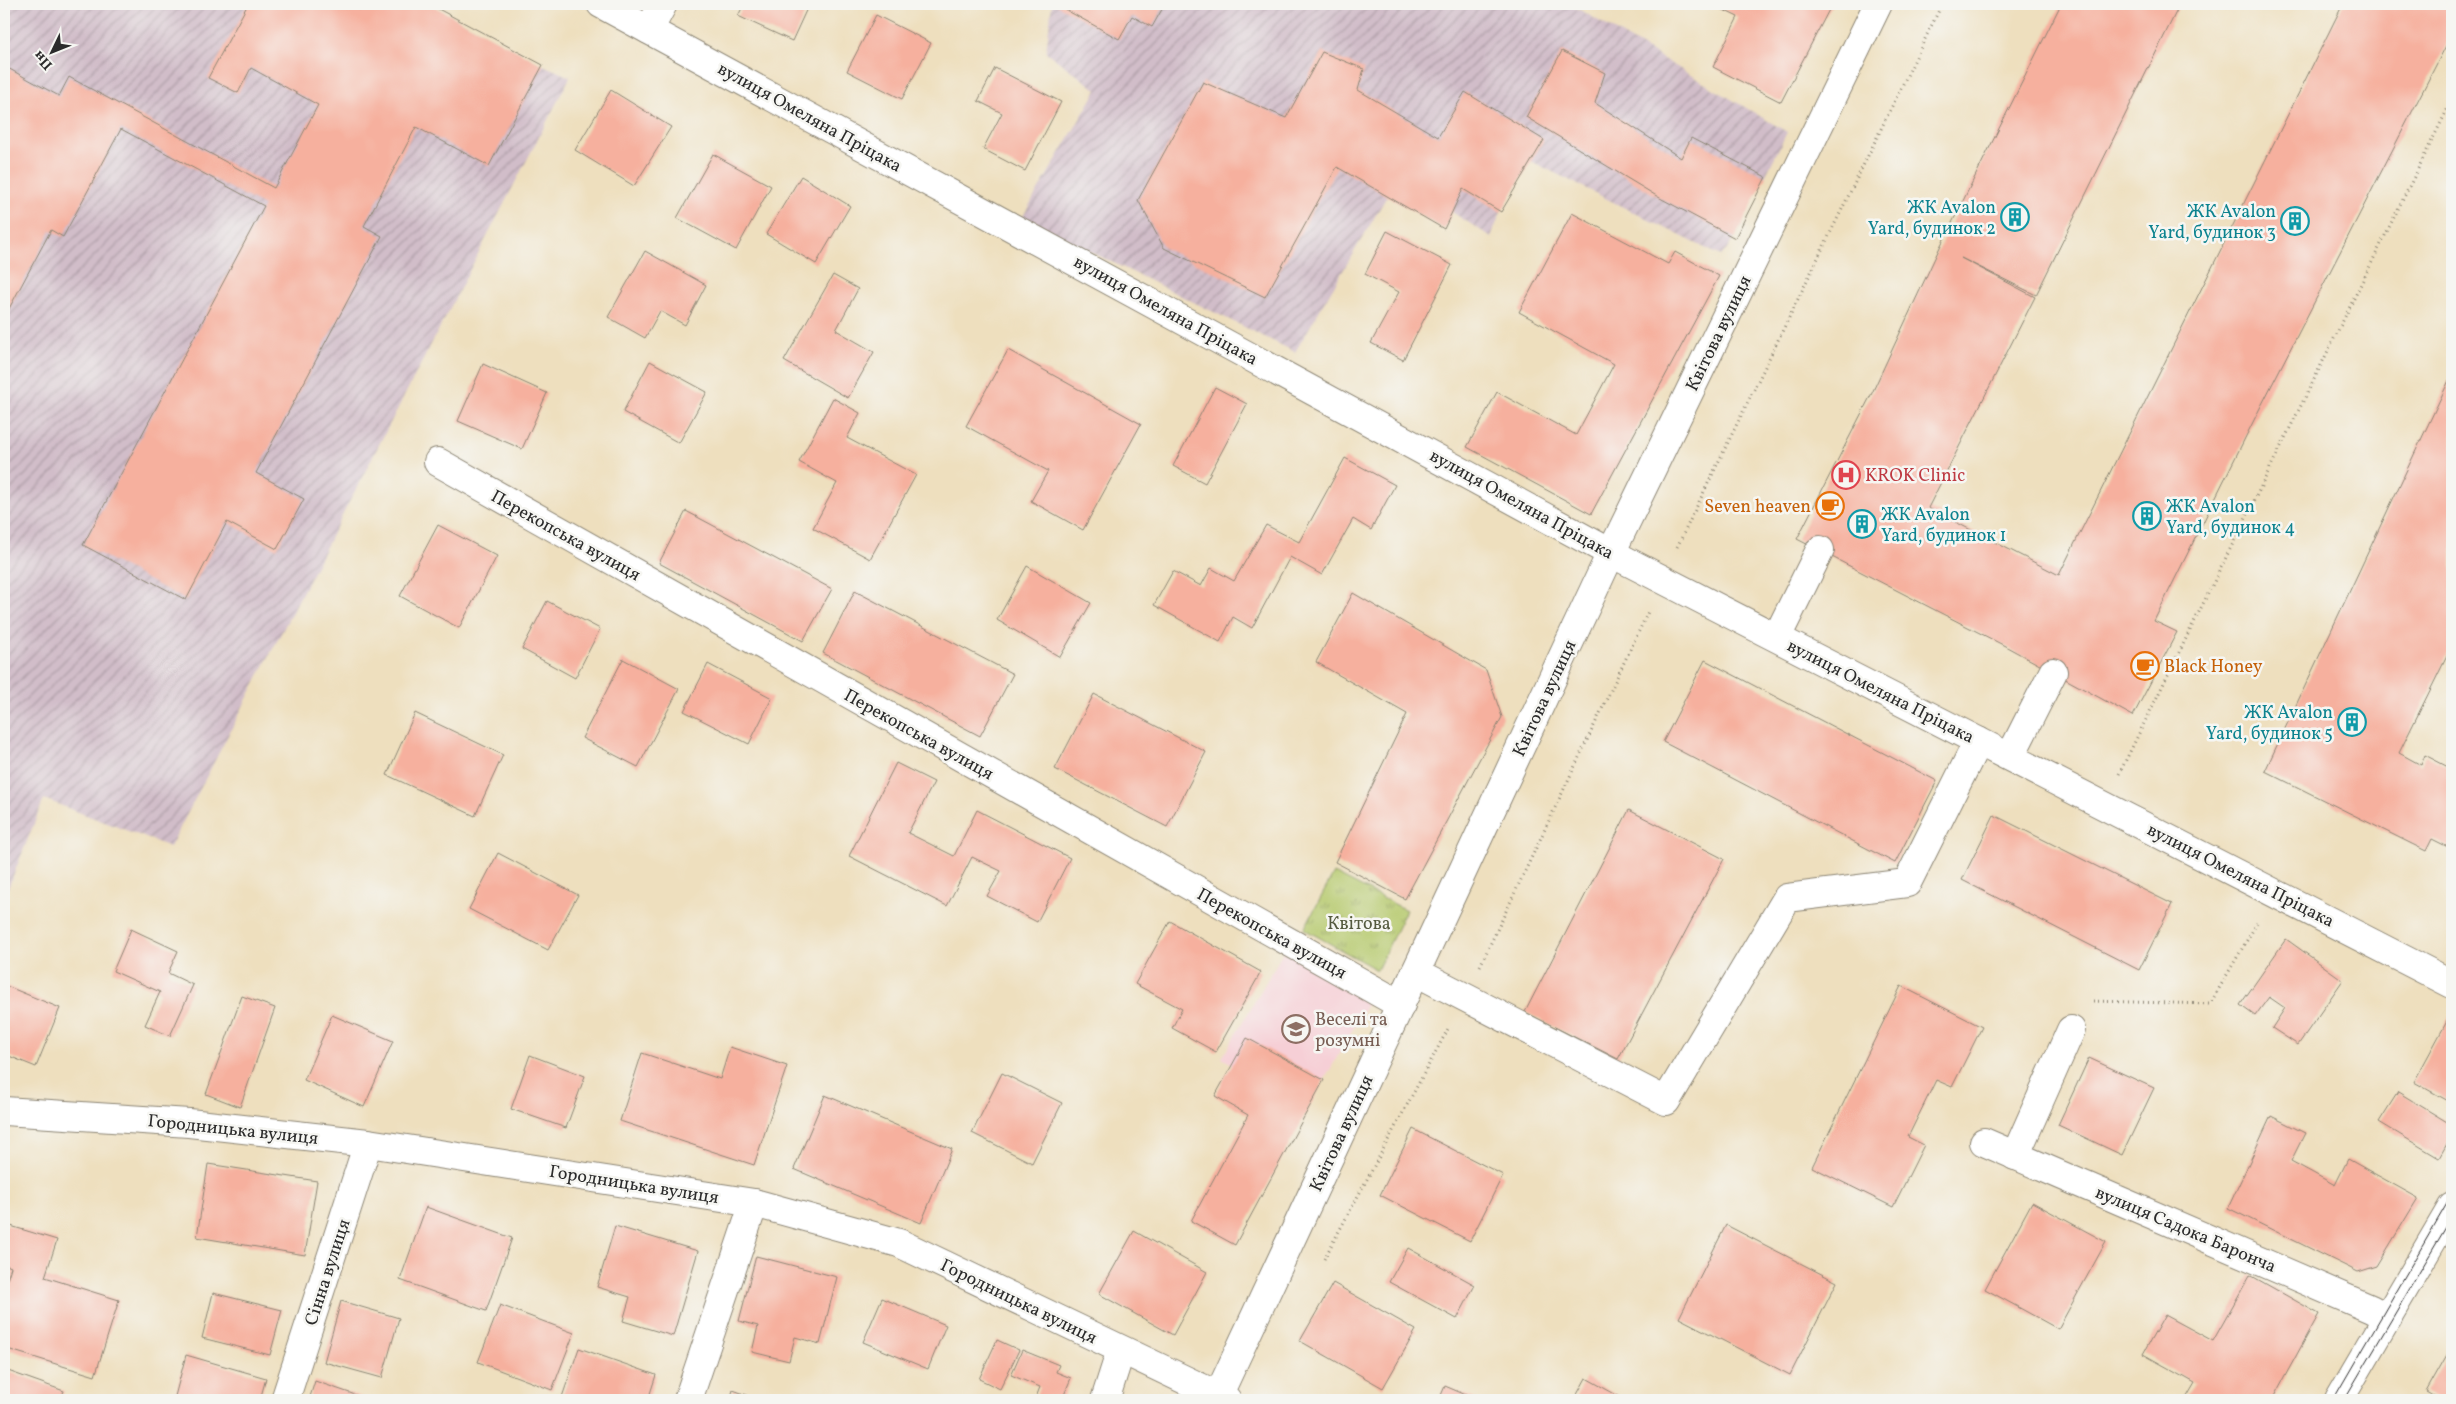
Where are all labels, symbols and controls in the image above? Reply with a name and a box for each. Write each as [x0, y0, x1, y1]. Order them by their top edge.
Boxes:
north arrow [28, 28, 78, 78]
text: Пн [30, 46, 57, 74]
street label: вулиця Омеляна Пріцака [713, 57, 906, 179]
place label: ЖК Avalon Yard, будинок 2 [1868, 196, 1996, 242]
place label: ЖК Avalon Yard, будинок 3 [2148, 200, 2276, 246]
building icon: ЖК Avalon Yard, будинок 2 [2000, 202, 2030, 232]
building icon: ЖК Avalon Yard, будинок 3 [2280, 206, 2310, 236]
street label: вулиця Омеляна Пріцака [1069, 250, 1262, 372]
street label: Квітова вулиця [1680, 272, 1758, 396]
street label: вулиця Омеляна Пріцака [1425, 444, 1618, 566]
hospital icon: KROK Clinic [1831, 460, 1861, 490]
place label: KROK Clinic [1865, 464, 1965, 489]
street label: Перекопська вулиця [486, 485, 645, 588]
cafe icon: Seven heaven [1815, 491, 1845, 521]
place label: Seven heaven [1704, 495, 1811, 520]
place label: ЖК Avalon Yard, будинок 4 [2166, 495, 2295, 541]
building icon: ЖК Avalon Yard, будинок 4 [2132, 501, 2162, 531]
place label: ЖК Avalon Yard, будинок 1 [1881, 503, 2007, 549]
building icon: ЖК Avalon Yard, будинок 1 [1847, 509, 1877, 539]
street label: вулиця Омеляна Пріцака [1782, 634, 1978, 750]
street label: Квітова вулиця [1507, 636, 1583, 761]
cafe icon: Black Honey [2130, 651, 2160, 681]
place label: Black Honey [2164, 655, 2263, 680]
street label: Перекопська вулиця [839, 684, 998, 787]
place label: ЖК Avalon Yard, будинок 5 [2206, 701, 2333, 747]
building icon: ЖК Avalon Yard, будинок 5 [2337, 707, 2367, 737]
street label: вулиця Омеляна Пріцака [2142, 818, 2338, 934]
street label: Перекопська вулиця [1192, 883, 1351, 986]
park label: Квітова [1327, 912, 1391, 937]
place label: Веселі та розумні [1315, 1008, 1388, 1054]
school or university icon: Веселі та розумні [1281, 1014, 1311, 1044]
street label: Квітова вулиця [1304, 1071, 1380, 1196]
street label: Городницька вулиця [146, 1109, 319, 1152]
street label: Городницька вулиця [547, 1160, 720, 1211]
street label: вулиця Садока Баронча [2091, 1181, 2280, 1280]
street label: Сінна вулиця [299, 1216, 357, 1329]
street label: Городницька вулиця [936, 1254, 1101, 1351]

